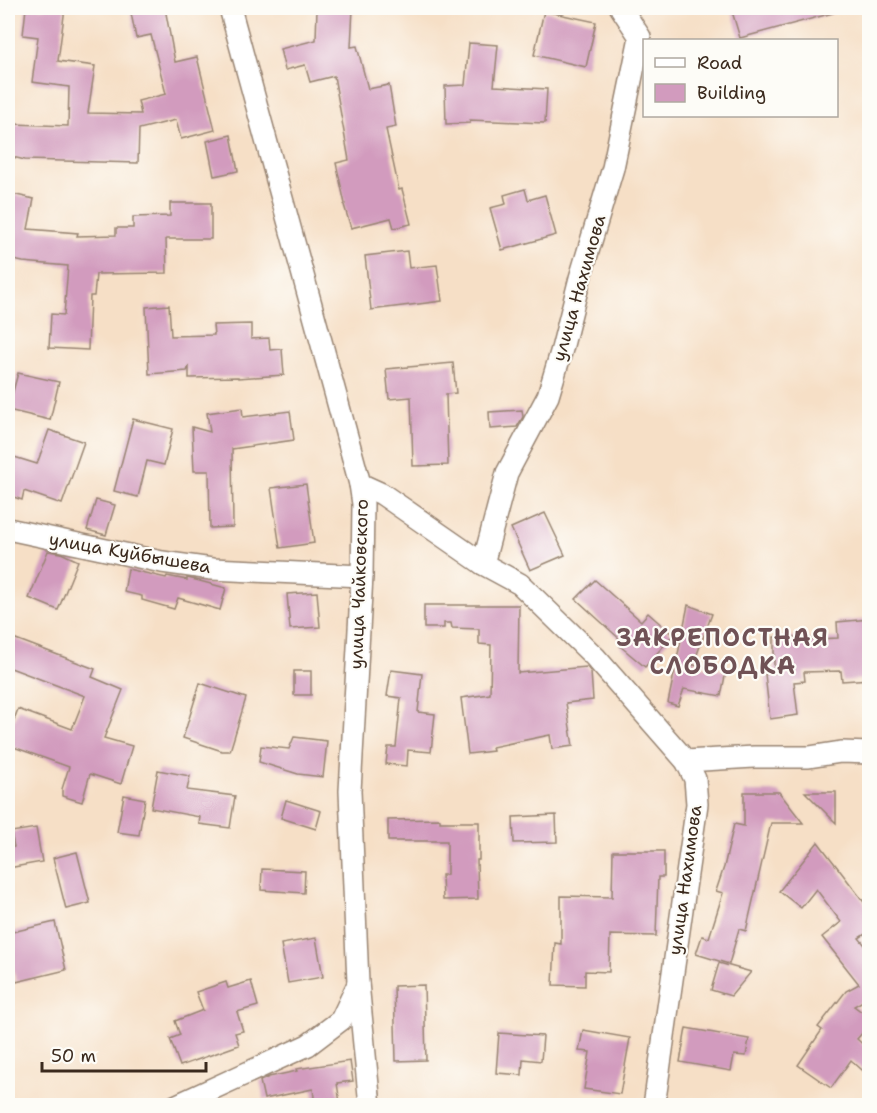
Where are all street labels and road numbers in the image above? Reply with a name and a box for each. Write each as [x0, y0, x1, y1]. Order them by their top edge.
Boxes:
street label: улица Нахимова [547, 212, 611, 364]
street label: улица Чайковского [344, 498, 374, 670]
street label: улица Куйбышева [47, 527, 213, 579]
street label: улица Нахимова [663, 803, 707, 957]

